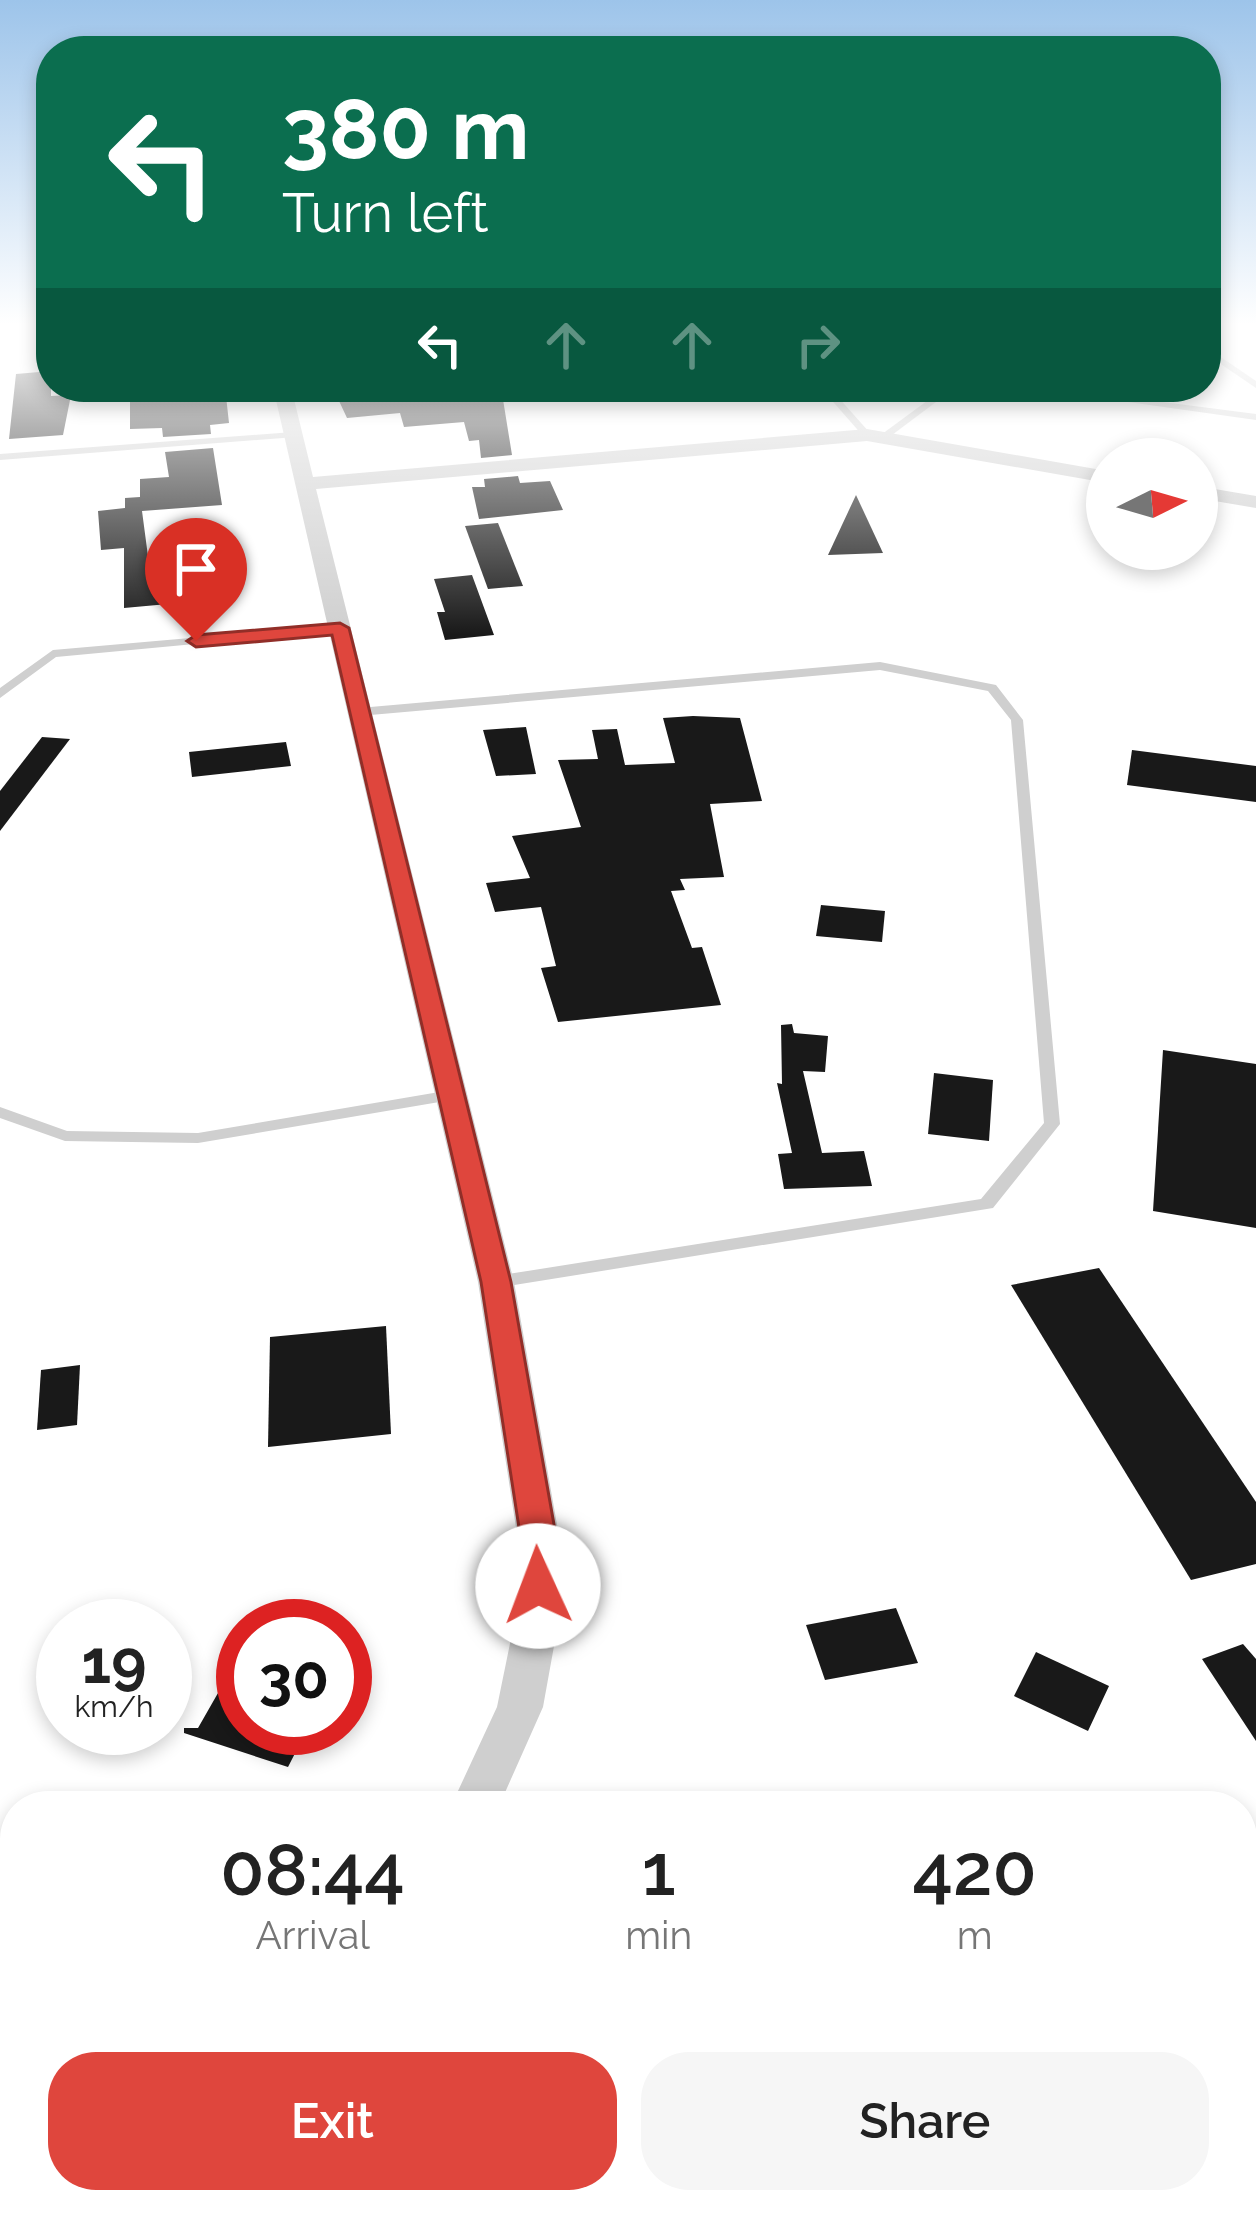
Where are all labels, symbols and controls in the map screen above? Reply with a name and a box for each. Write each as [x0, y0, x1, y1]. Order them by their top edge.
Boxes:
text: 380 m [282, 80, 530, 179]
icon: left [84, 84, 240, 240]
text: Turn left [282, 181, 489, 245]
icon: left [407, 312, 473, 378]
icon: ahead [533, 312, 599, 378]
icon: ahead [659, 312, 725, 378]
icon: right [785, 312, 851, 378]
north arrow [1086, 438, 1218, 570]
map controls [1086, 438, 1218, 570]
pin [145, 518, 247, 641]
icon: arrive [163, 536, 229, 602]
position arrow [475, 1523, 601, 1649]
speed limit sign: 30 [216, 1599, 372, 1755]
text: 19 [82, 1627, 146, 1697]
text: km/h [74, 1689, 154, 1724]
text: 08:44 [220, 1827, 405, 1912]
text: 1 [642, 1827, 676, 1912]
text: 420 [912, 1827, 1037, 1912]
text: Arrival [255, 1912, 370, 1958]
text: min [625, 1912, 692, 1958]
text: m [957, 1912, 993, 1958]
button: Exit [48, 2052, 617, 2190]
button: Share [641, 2052, 1209, 2190]

